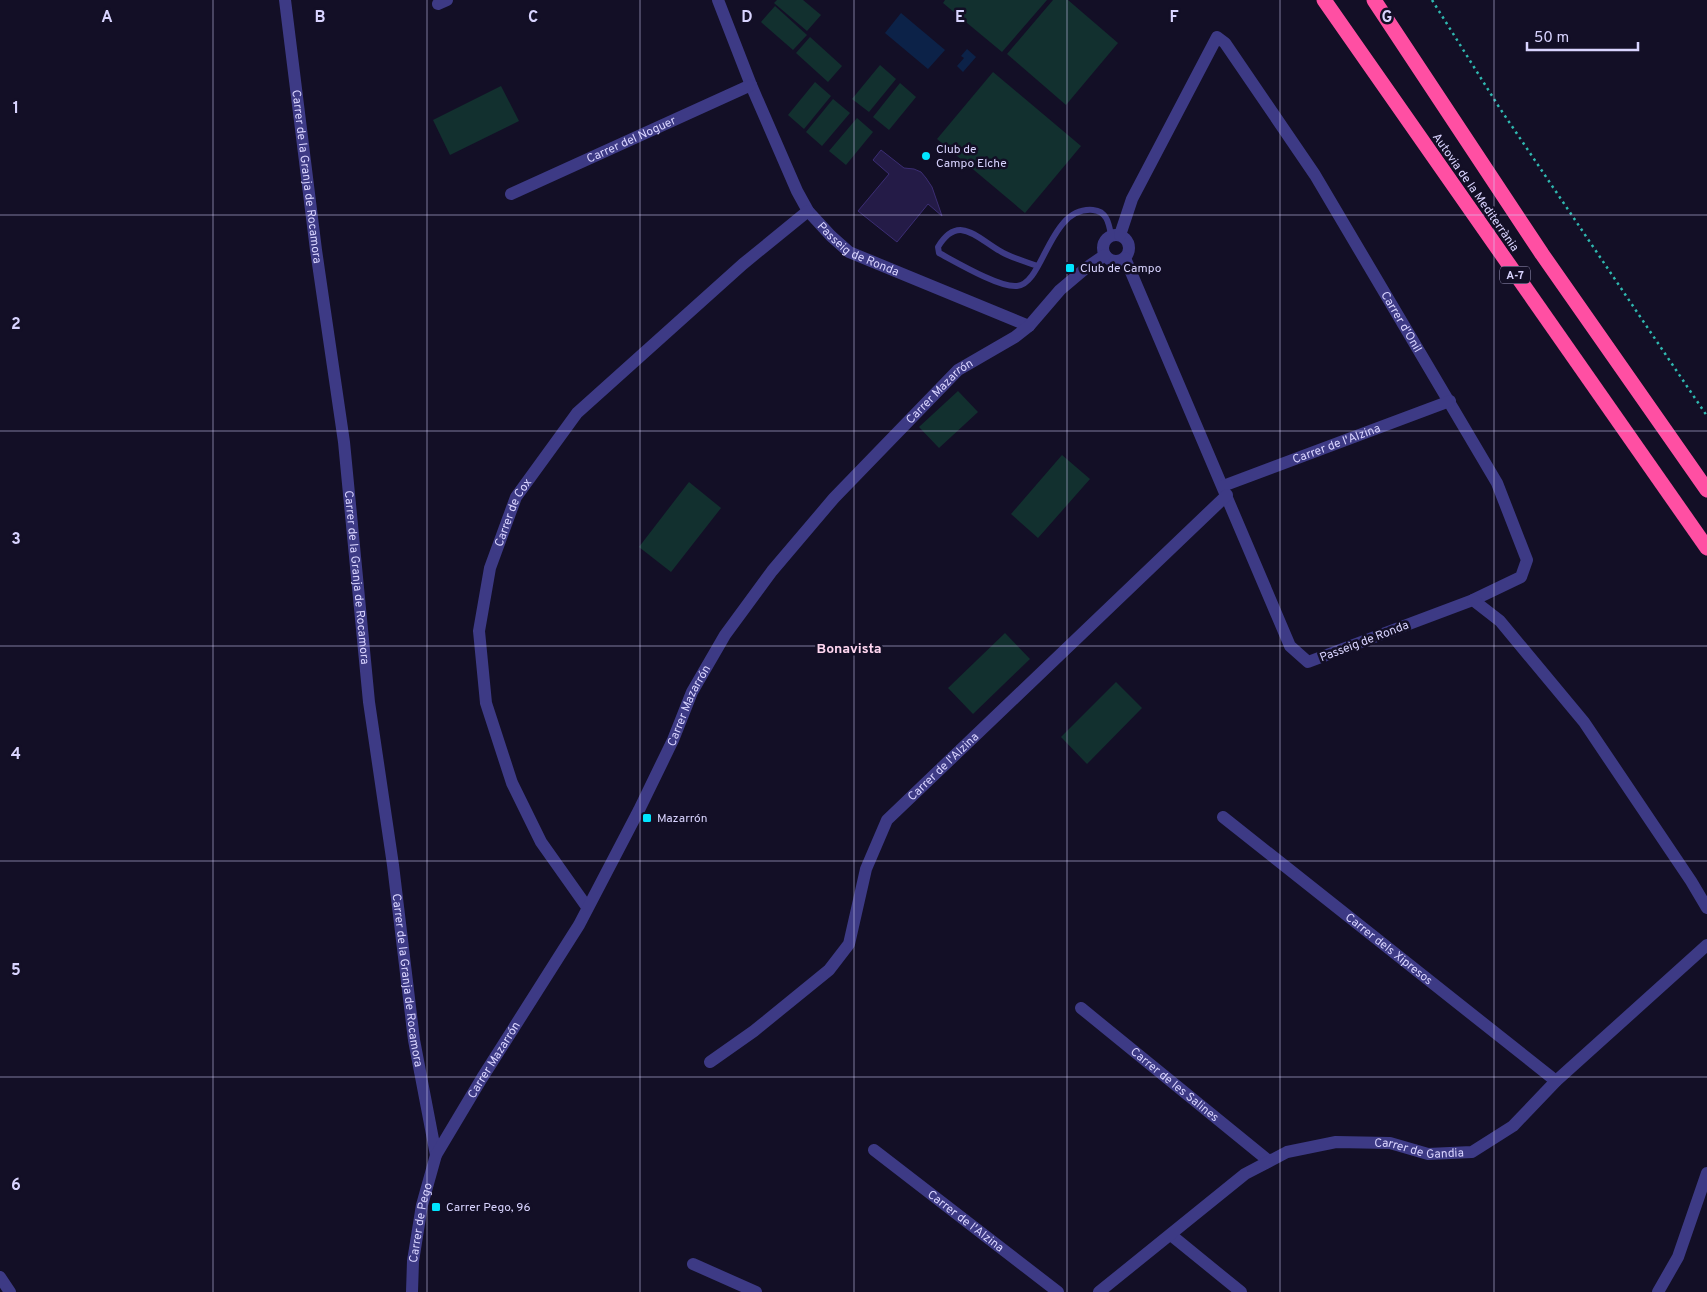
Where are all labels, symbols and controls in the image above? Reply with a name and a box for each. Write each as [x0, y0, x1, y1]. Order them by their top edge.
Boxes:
text: A [101, 8, 113, 28]
text: B [314, 8, 326, 28]
text: C [528, 8, 538, 28]
text: D [741, 8, 753, 28]
text: E [955, 8, 965, 28]
text: F [1169, 8, 1179, 28]
text: G [1382, 8, 1392, 28]
scale bar [1527, 20, 1638, 52]
text: 50 m [1534, 29, 1569, 48]
street label: Carrer de la Granja de Rocamora [287, 89, 325, 265]
text: 1 [13, 99, 19, 119]
street label: Carrer del Noguer [584, 113, 679, 168]
street label: Autovia de la Mediterrània [1428, 130, 1522, 255]
place label: Club de Campo Elche [936, 142, 1007, 172]
marker: Club de Campo Elche [920, 150, 932, 162]
street label: Passeig de Ronda [813, 219, 901, 281]
place label: Club de Campo [1080, 261, 1162, 277]
marker: Club de Campo [1064, 262, 1076, 274]
road number: A-7 [1500, 266, 1530, 284]
street label: Carrer d'Onil [1377, 289, 1425, 356]
text: 2 [11, 315, 21, 335]
street label: Carrer Mazarrón [903, 356, 976, 428]
street label: Carrer de l'Alzina [1290, 421, 1383, 468]
street label: Carrer de Cox [491, 475, 536, 549]
street label: Carrer de la Granja de Rocamora [340, 490, 372, 665]
text: 3 [11, 530, 21, 550]
street label: Passeig de Ronda [1318, 618, 1411, 666]
district label: Bonavista [816, 641, 882, 658]
street label: Carrer Mazarrón [664, 662, 715, 749]
street label: Carrer de l'Alzina [905, 729, 983, 805]
text: 4 [11, 745, 21, 765]
place label: Mazarrón [657, 811, 708, 827]
marker: Mazarrón [641, 812, 653, 824]
street label: Carrer de la Granja de Rocamora [387, 893, 426, 1068]
street label: Carrer dels Xipresos [1341, 910, 1436, 989]
text: 5 [11, 961, 21, 981]
street label: Carrer Mazarrón [465, 1019, 525, 1102]
street label: Carrer de les Salines [1127, 1044, 1222, 1126]
street label: Carrer de Gandia [1374, 1136, 1464, 1163]
text: 6 [11, 1176, 21, 1196]
street label: Carrer de Pego [406, 1181, 437, 1264]
street label: Carrer de l'Alzina [924, 1187, 1007, 1256]
place label: Carrer Pego, 96 [446, 1200, 531, 1216]
marker: Carrer Pego, 96 [430, 1201, 442, 1213]

